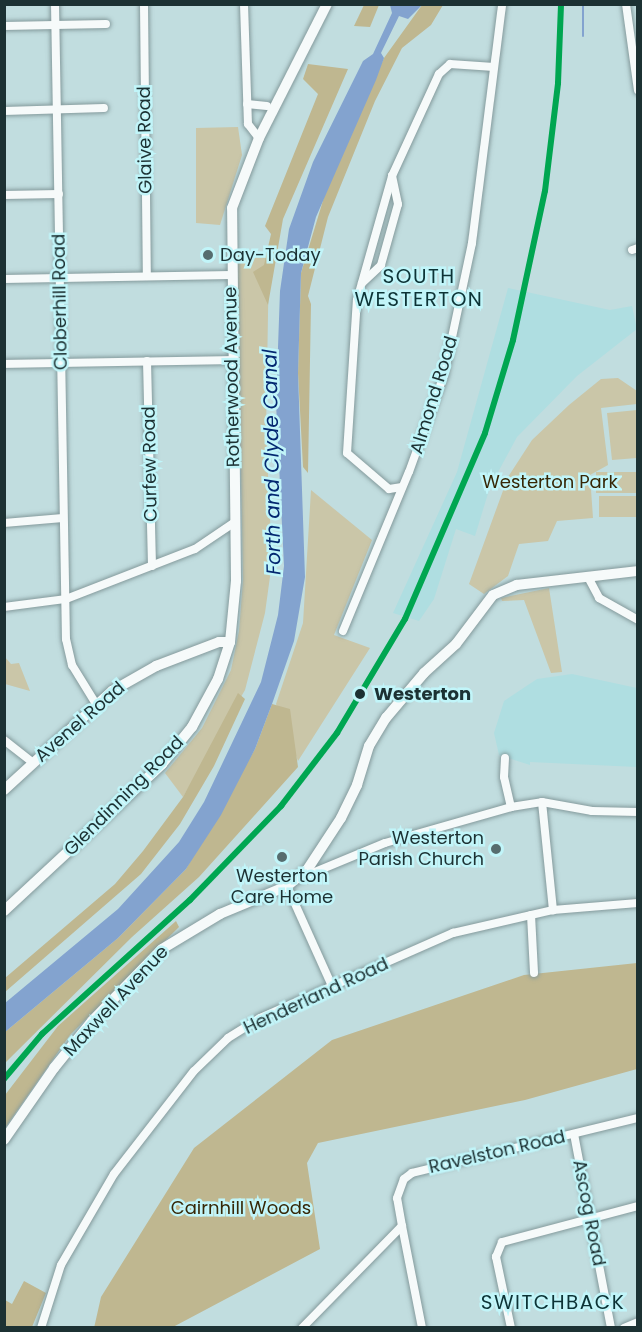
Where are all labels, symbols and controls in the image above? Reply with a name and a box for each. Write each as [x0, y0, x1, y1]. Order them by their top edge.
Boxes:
street label: Glaive Road [133, 86, 157, 194]
street label: Cloberhill Road [48, 234, 72, 370]
place label: Day-Today [220, 244, 321, 266]
marker: Day-Today [201, 248, 215, 262]
district label: SOUTH WESTERTON [355, 264, 483, 311]
street label: Rotherwood Avenue [220, 286, 244, 468]
street label: Almond Road [406, 334, 462, 456]
water label: Forth and Clyde Canal [258, 349, 286, 575]
street label: Curfew Road [138, 406, 162, 522]
park label: Westerton Park [482, 471, 618, 493]
street label: Avenel Road [31, 677, 129, 767]
place label: Westerton [374, 683, 471, 705]
marker: Westerton [351, 685, 369, 703]
street label: Glendinning Road [60, 732, 188, 860]
place label: Westerton Parish Church [358, 828, 484, 870]
marker: Westerton Parish Church [489, 842, 503, 856]
marker: Westerton Care Home [275, 850, 289, 864]
place label: Westerton Care Home [231, 866, 333, 908]
street label: Maxwell Avenue [59, 941, 173, 1061]
street label: Henderland Road [240, 953, 392, 1039]
street label: Ravelston Road [427, 1126, 567, 1178]
street label: Ascog Road [568, 1158, 610, 1268]
park label: Cairnhill Woods [171, 1197, 311, 1219]
district label: SWITCHBACK [481, 1290, 625, 1314]

